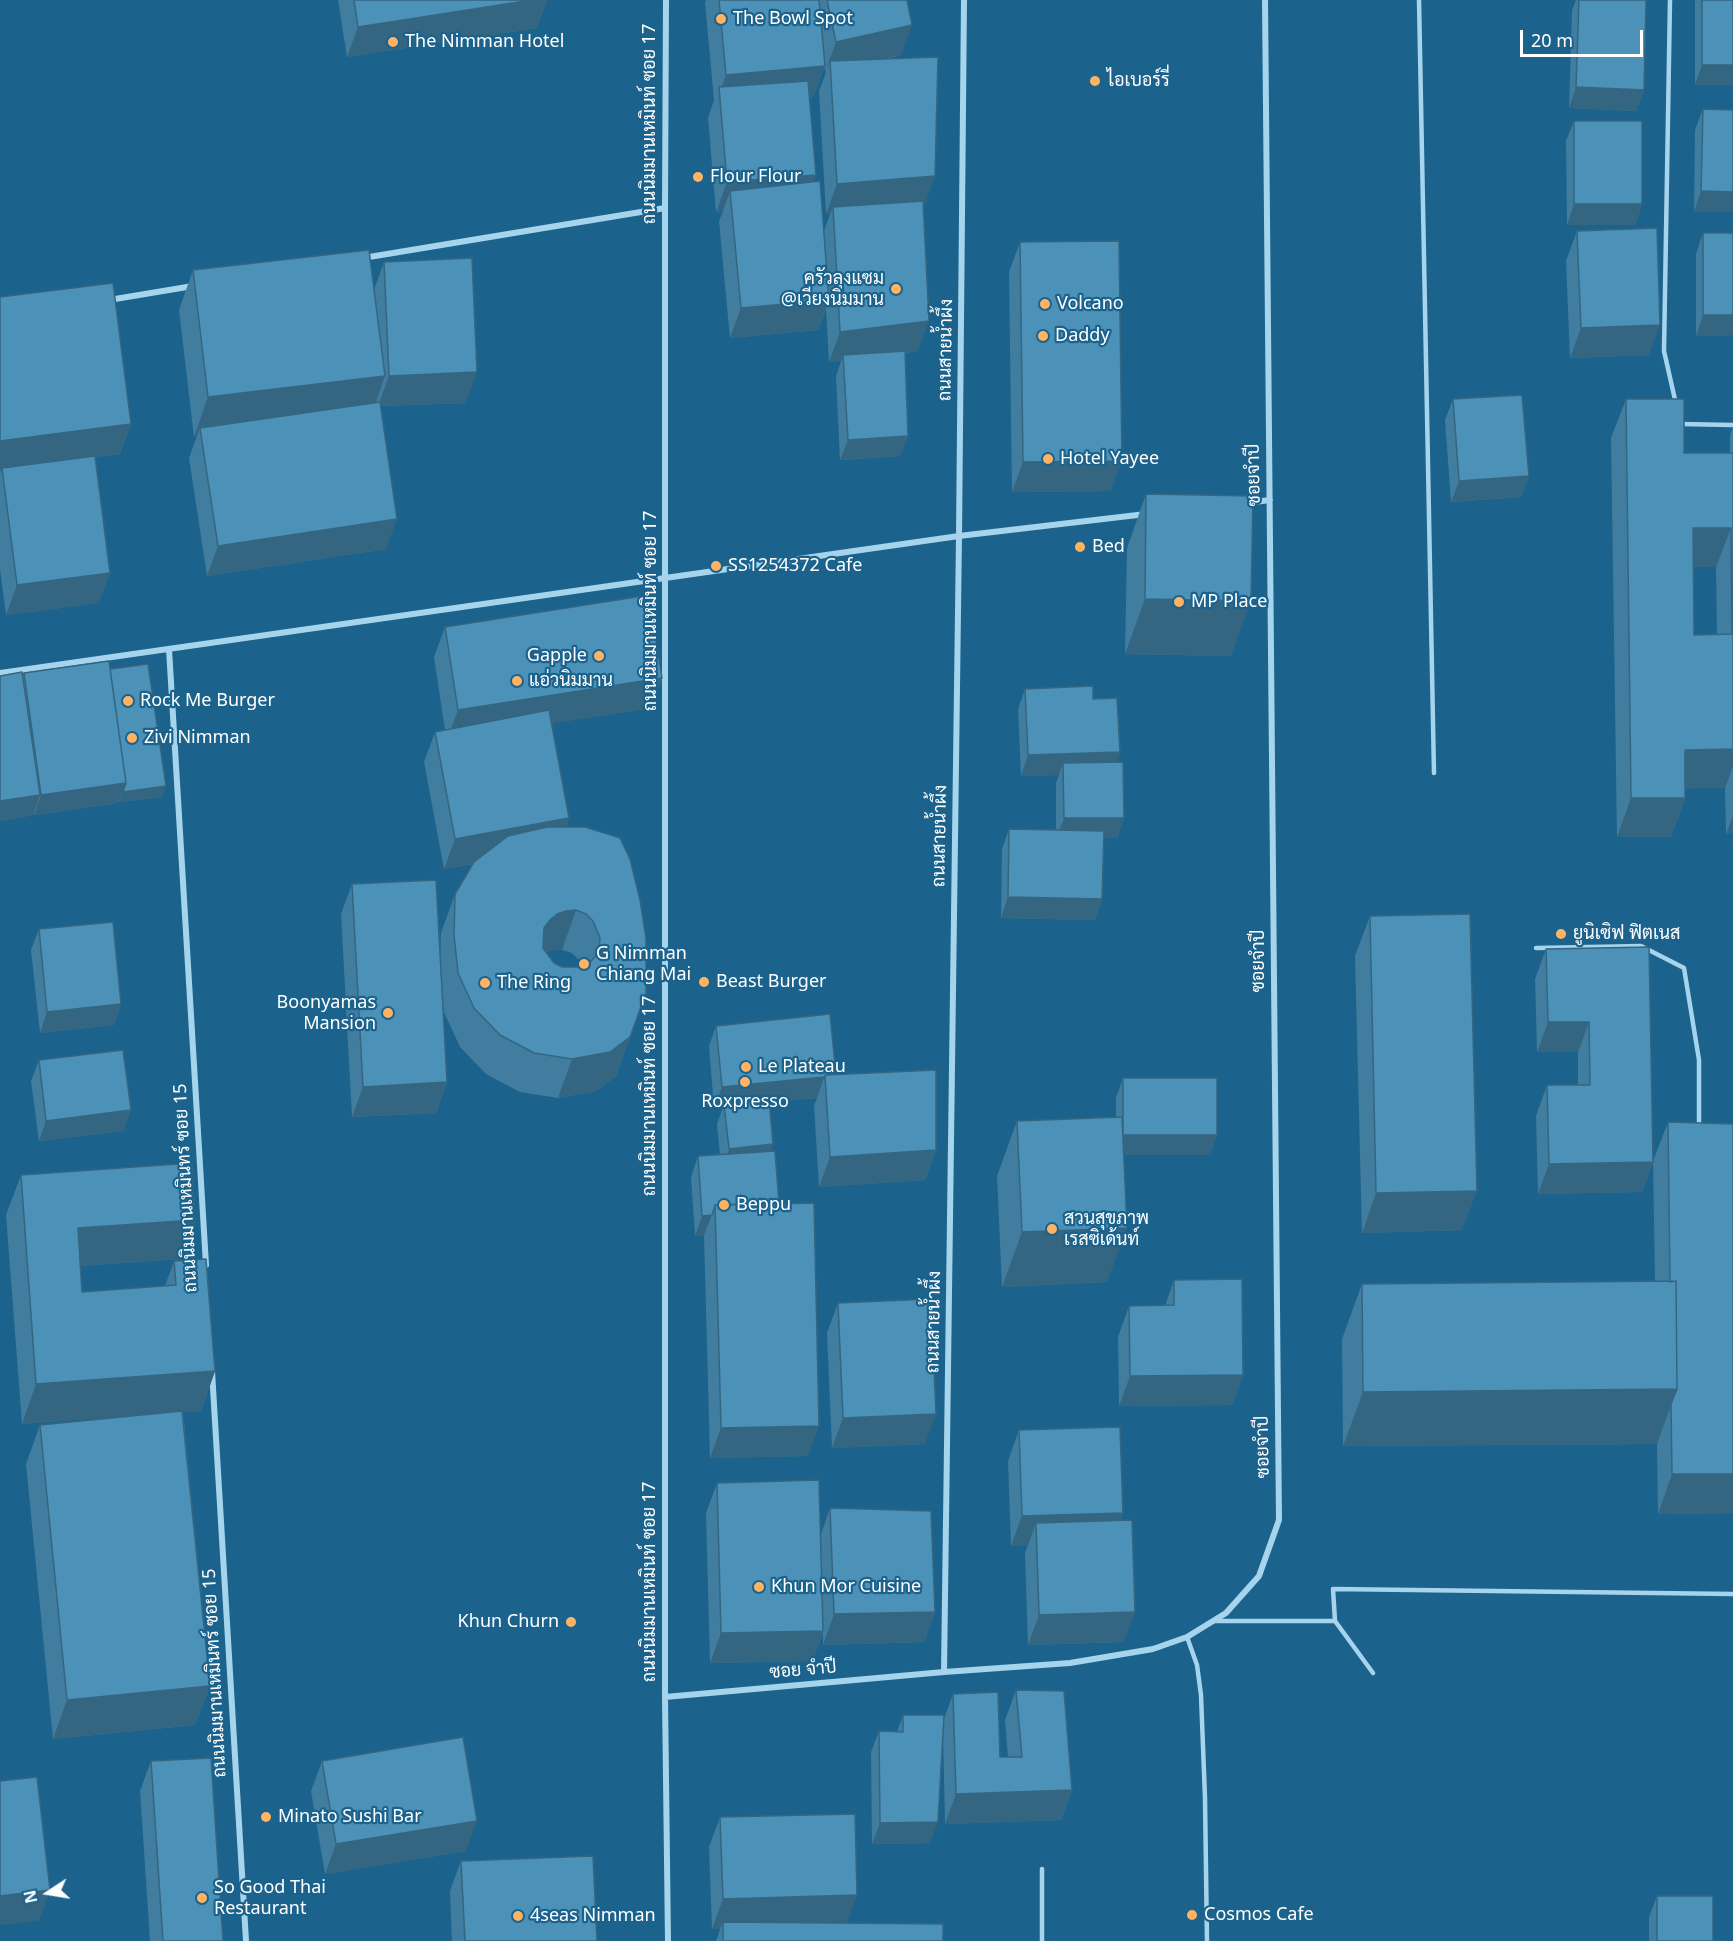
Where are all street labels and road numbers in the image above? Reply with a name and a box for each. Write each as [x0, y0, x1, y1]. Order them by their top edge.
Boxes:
street label: ถนนนิมมานเหมินท์ ซอย 17 [639, 24, 661, 224]
street label: ถนนสายน้ำผึ้ง [934, 299, 958, 401]
street label: ซอยจำปี [1243, 444, 1265, 506]
street label: ถนนนิมมานเหมินท์ ซอย 17 [640, 511, 662, 711]
street label: ถนนสายน้ำผึ้ง [928, 785, 952, 887]
street label: ซอยจำปี [1248, 930, 1270, 992]
street label: ถนนนิมมานเหมินท์ ซอย 17 [639, 996, 661, 1196]
street label: ถนนนิมมานเหมินทร์ ซอย 15 [170, 1083, 202, 1293]
street label: ถนนสายน้ำผึ้ง [922, 1271, 946, 1373]
street label: ซอยจำปี [1252, 1416, 1274, 1478]
street label: ถนนนิมมานเหมินท์ ซอย 17 [639, 1482, 661, 1682]
street label: ถนนนิมมานเหมินทร์ ซอย 15 [199, 1568, 231, 1778]
street label: ซอย จำปี [769, 1656, 837, 1684]

